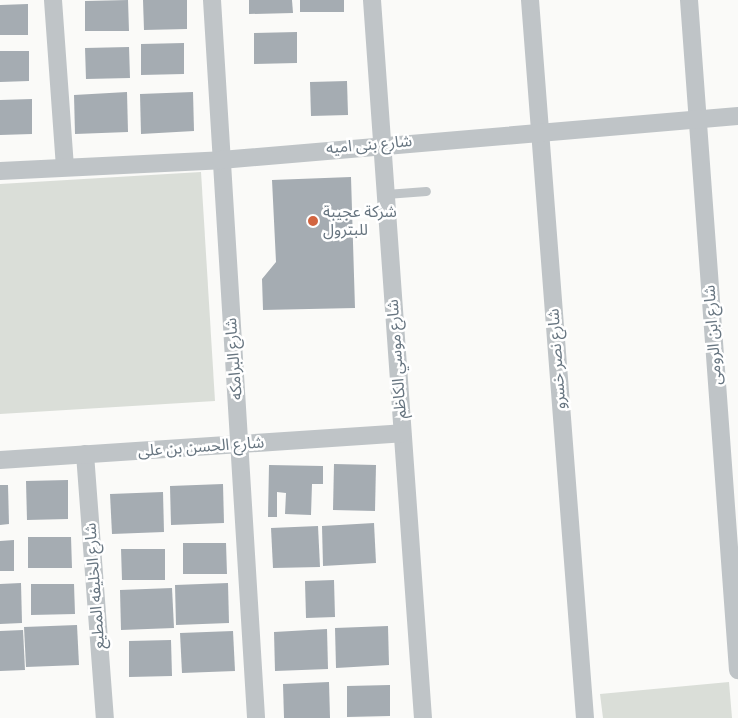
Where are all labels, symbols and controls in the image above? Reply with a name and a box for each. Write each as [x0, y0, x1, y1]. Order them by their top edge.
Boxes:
street label: شارع بنى اميه [325, 132, 413, 158]
place label: شركة عجيبة للبترول [323, 202, 397, 240]
marker: شركة عجيبة للبترول [307, 215, 319, 227]
street label: شارع ابن الرومى [700, 284, 726, 386]
street label: شارع موسي الكاظم [383, 299, 411, 419]
street label: شارع نصر خسرو [544, 308, 570, 410]
street label: شارع البرامكه [222, 317, 246, 401]
street label: شارع الحسن بن على [137, 433, 265, 461]
street label: شارع الخليفه المطيع [81, 522, 109, 650]

